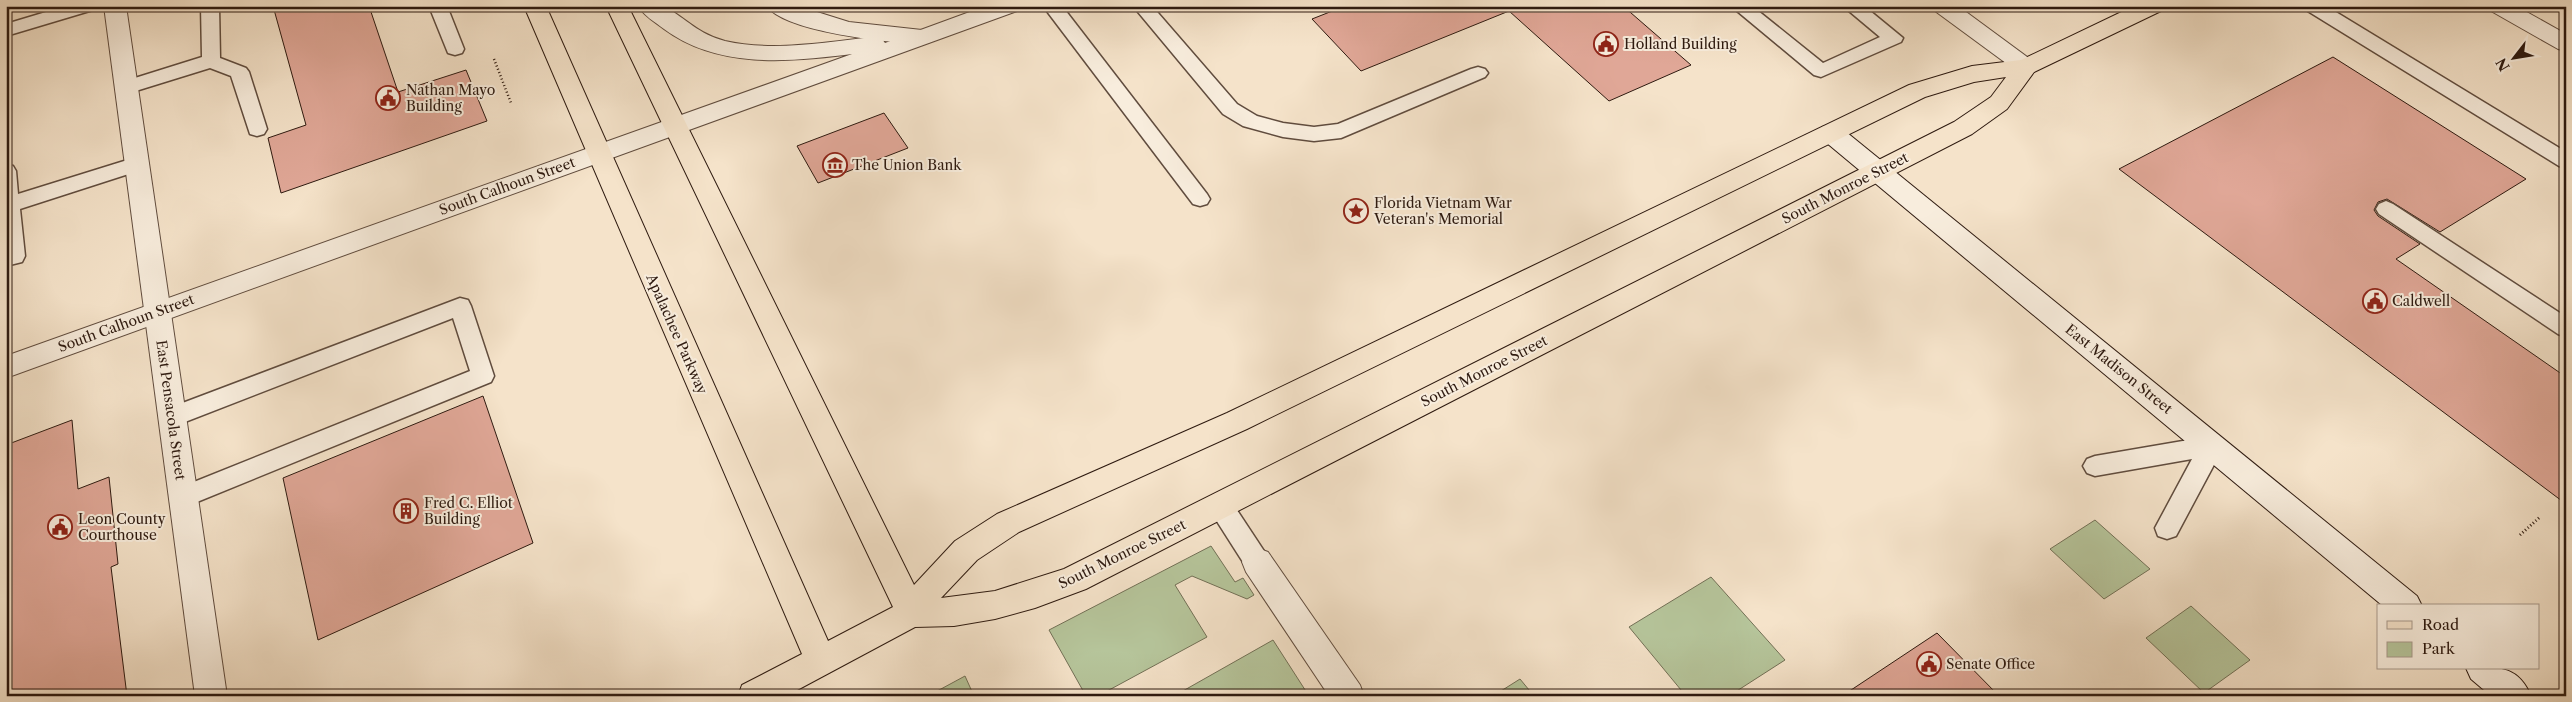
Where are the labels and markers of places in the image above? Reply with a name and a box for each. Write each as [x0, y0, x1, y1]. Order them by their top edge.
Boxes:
public building icon: Holland Building [1593, 31, 1619, 57]
place label: Holland Building [1624, 35, 1737, 53]
place label: Nathan Mayo Building [406, 81, 495, 115]
public building icon: Nathan Mayo Building [375, 85, 401, 111]
museum icon: The Union Bank [822, 152, 848, 178]
place label: The Union Bank [852, 156, 962, 174]
place label: Florida Vietnam War Veteran's Memorial [1373, 194, 1512, 228]
place icon: Florida Vietnam War Veteran's Memorial [1343, 198, 1369, 224]
public building icon: Caldwell [2362, 288, 2388, 314]
place label: Caldwell [2392, 292, 2450, 310]
place label: Fred C. Elliot Building [424, 494, 513, 528]
building icon: Fred C. Elliot Building [393, 498, 419, 524]
place label: Leon County Courthouse [78, 510, 166, 544]
public building icon: Leon County Courthouse [47, 514, 73, 540]
public building icon: Senate Office [1916, 651, 1942, 677]
place label: Senate Office [1946, 655, 2035, 673]

